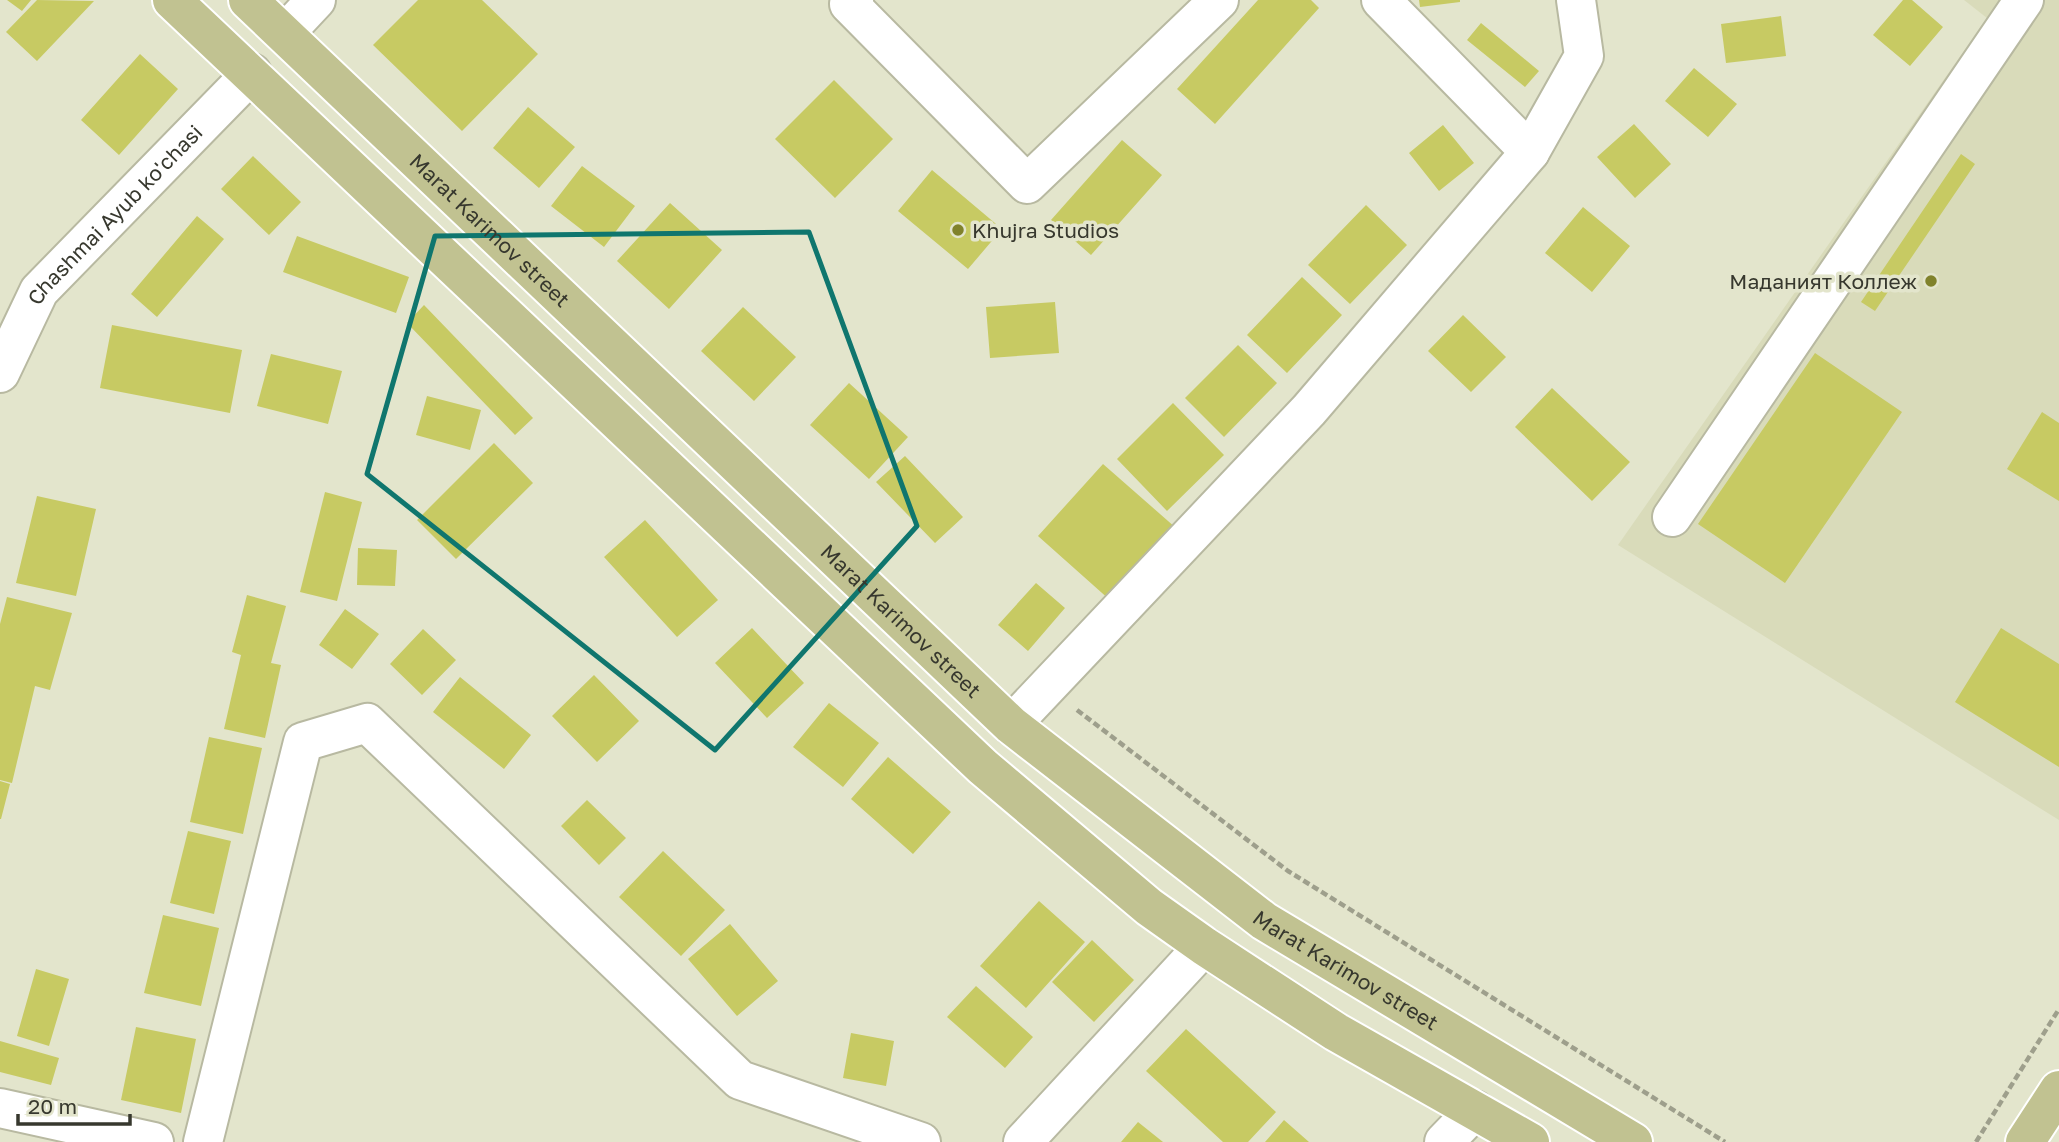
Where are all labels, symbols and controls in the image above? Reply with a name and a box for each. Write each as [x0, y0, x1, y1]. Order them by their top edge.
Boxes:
street label: Chashmai Ayub ko'chasi [21, 119, 208, 309]
street label: Marat Karimov street [405, 148, 576, 312]
place label: Khujra Studios [972, 217, 1119, 243]
marker: Khujra Studios [950, 222, 966, 238]
place label: Маданият Коллеж [1729, 268, 1917, 294]
marker: Маданият Коллеж [1923, 273, 1939, 289]
street label: Marat Karimov street [816, 538, 987, 703]
street label: Marat Karimov street [1248, 904, 1443, 1035]
scale bar [18, 1082, 130, 1126]
text: 20 m [28, 1093, 77, 1119]

